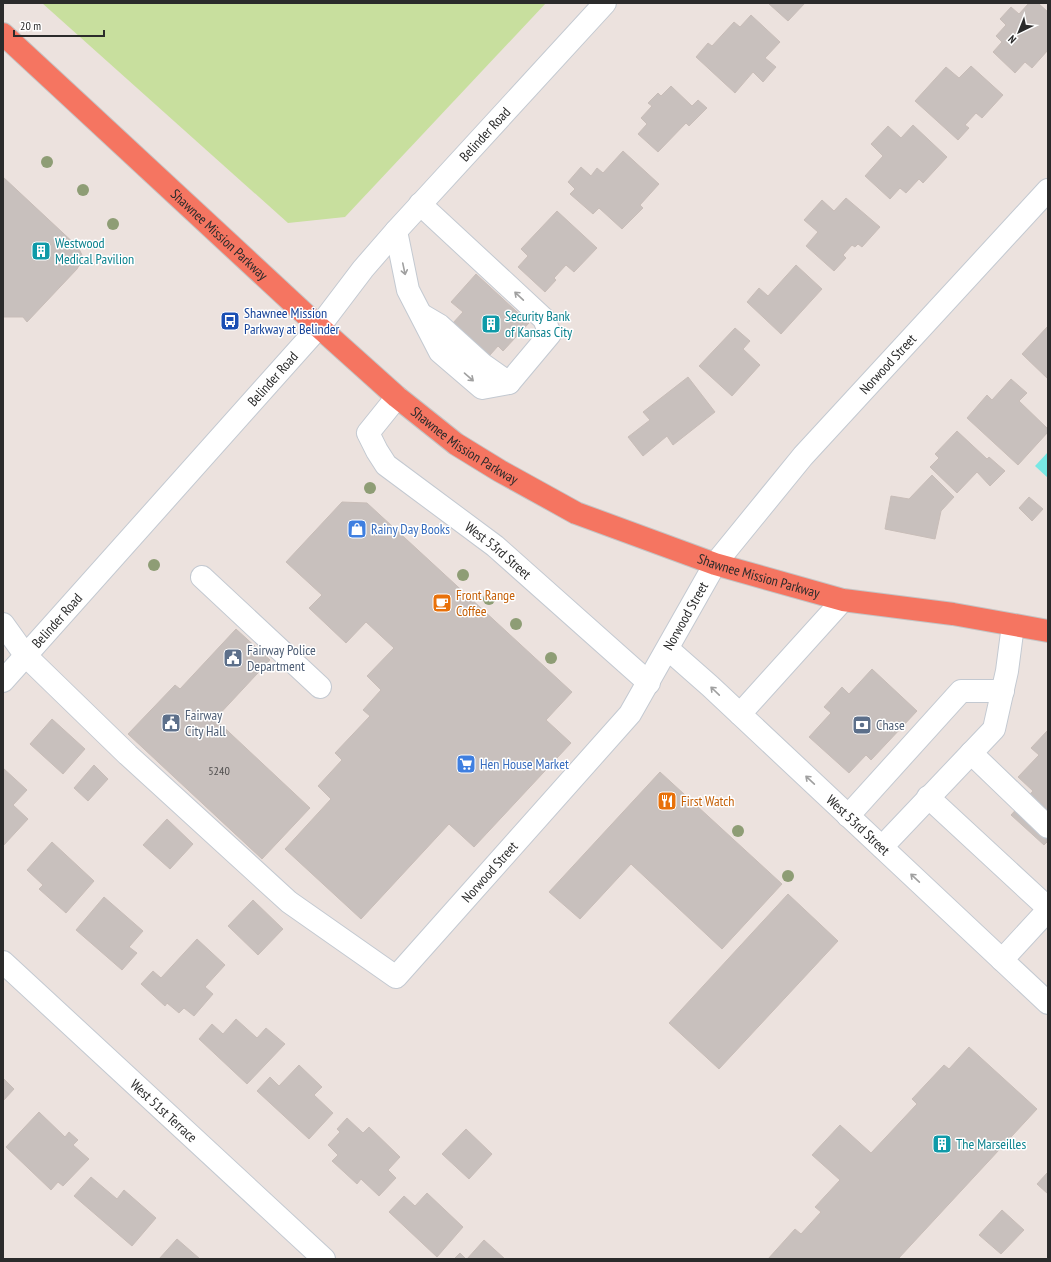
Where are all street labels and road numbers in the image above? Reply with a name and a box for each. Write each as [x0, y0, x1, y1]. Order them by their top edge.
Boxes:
street label: Belinder Road [455, 103, 514, 165]
street label: Shawnee Mission Parkway [167, 185, 272, 285]
street label: Norwood Street [855, 330, 920, 398]
street label: Belinder Road [244, 348, 302, 410]
street label: Shawnee Mission Parkway [407, 402, 522, 489]
street label: West 53rd Street [461, 518, 535, 583]
street label: Shawnee Mission Parkway [695, 549, 823, 602]
street label: Norwood Street [659, 578, 712, 653]
street label: Belinder Road [28, 589, 86, 652]
street label: West 53rd Street [822, 791, 894, 859]
street label: Norwood Street [458, 837, 522, 906]
street label: West 51st Terrace [127, 1075, 201, 1146]

